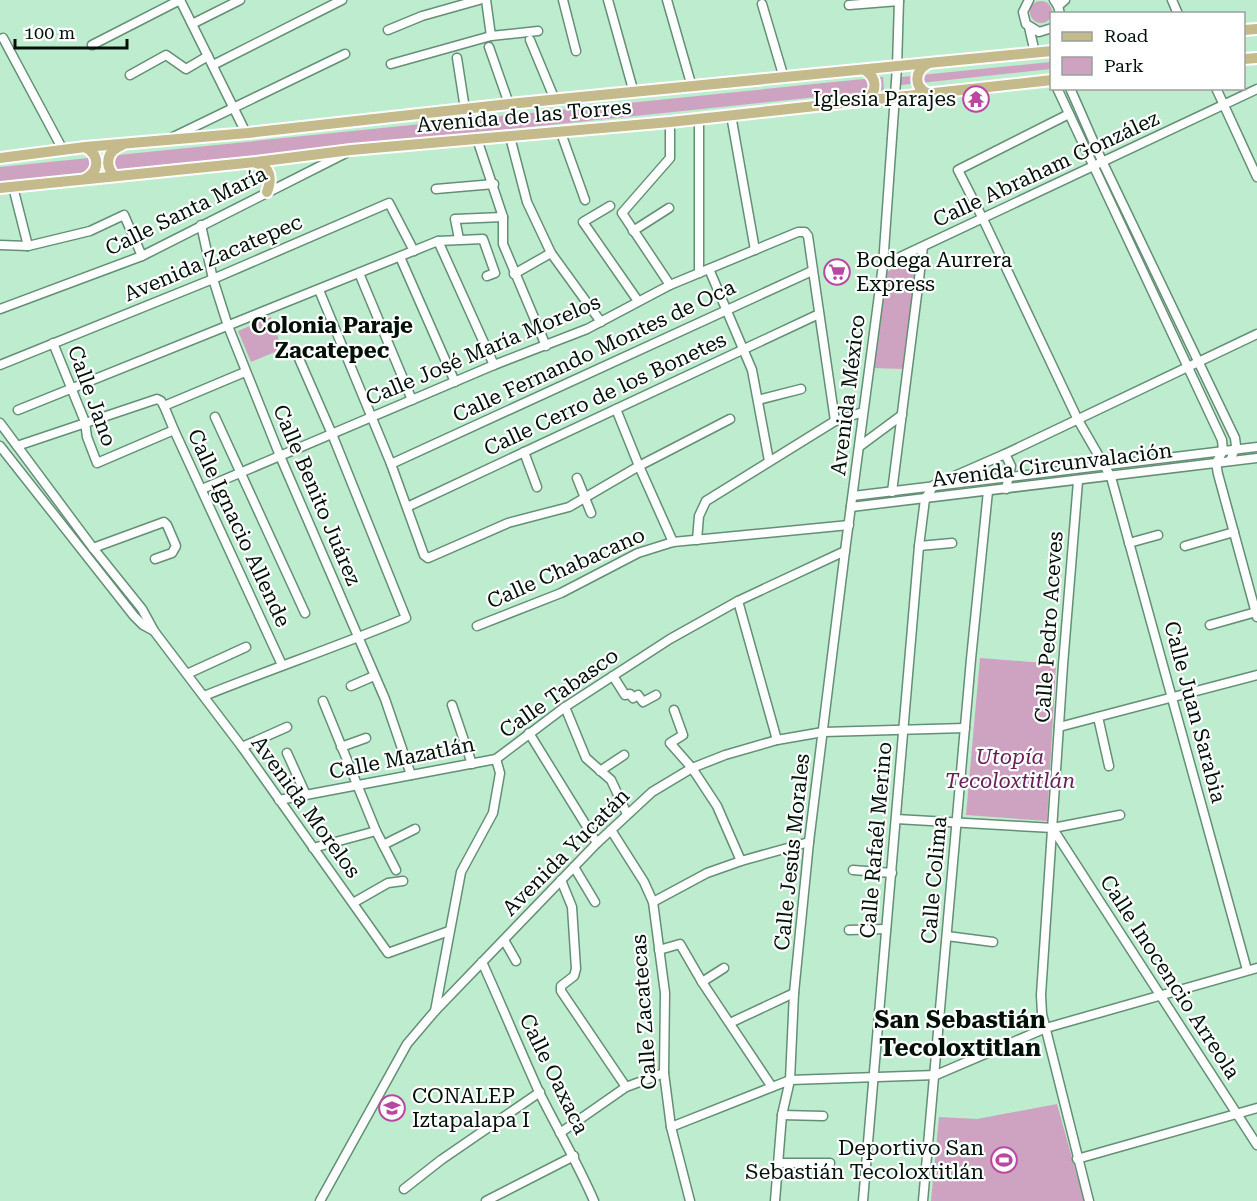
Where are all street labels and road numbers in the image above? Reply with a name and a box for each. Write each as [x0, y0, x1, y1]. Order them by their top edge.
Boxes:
street label: Avenida de las Torres [416, 95, 632, 137]
street label: Calle Abraham González [929, 106, 1163, 232]
street label: Calle Santa María [101, 161, 271, 261]
street label: Avenida Zacatepec [120, 209, 306, 306]
street label: Calle Fernando Montes de Oca [449, 275, 740, 427]
street label: Calle José María Morelos [362, 290, 604, 410]
street label: Avenida México [826, 313, 870, 477]
street label: Calle Cerro de los Bonetes [480, 327, 730, 461]
street label: Calle Jano [63, 342, 121, 450]
street label: Calle Benito Juárez [268, 401, 366, 589]
street label: Calle Ignacio Allende [183, 425, 295, 631]
street label: Avenida Circunvalación [930, 438, 1174, 492]
street label: Calle Chabacano [483, 522, 649, 614]
street label: Calle Pedro Aceves [1030, 530, 1068, 724]
street label: Calle Juan Sarabia [1159, 619, 1231, 806]
street label: Calle Tabasco [495, 643, 623, 743]
street label: Avenida Morelos [246, 731, 366, 883]
street label: Calle Mazatlán [327, 732, 477, 784]
street label: Calle Rafaél Merino [855, 741, 897, 939]
street label: Calle Jesús Morales [770, 752, 814, 952]
street label: Avenida Yucatán [498, 783, 635, 920]
street label: Calle Colima [916, 815, 952, 945]
street label: Calle Inocencio Arreola [1095, 871, 1245, 1084]
street label: Calle Zacatecas [627, 933, 661, 1091]
street label: Calle Oaxaca [515, 1010, 594, 1139]

